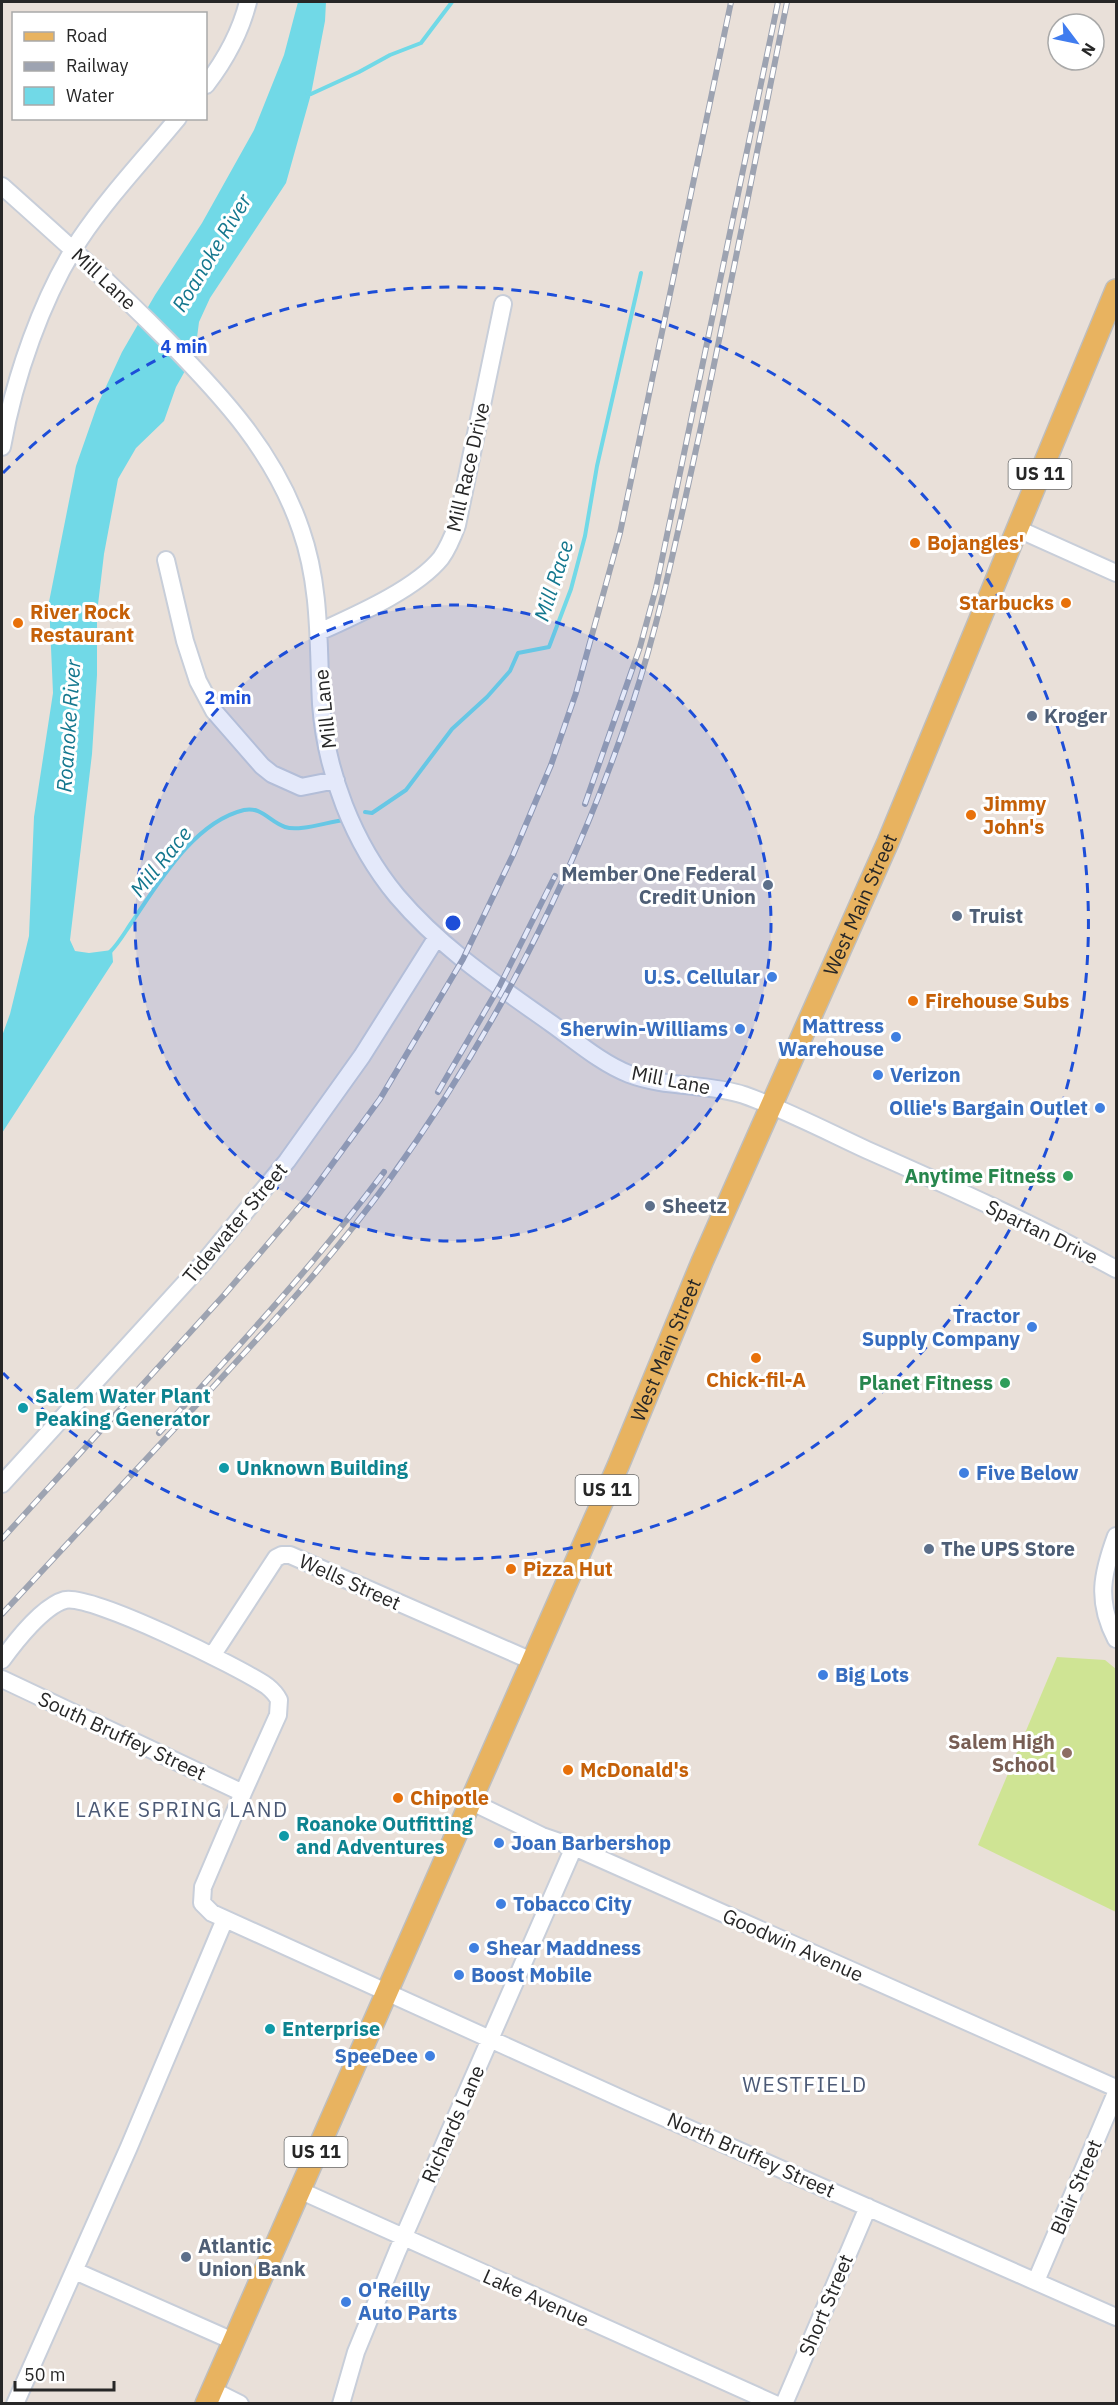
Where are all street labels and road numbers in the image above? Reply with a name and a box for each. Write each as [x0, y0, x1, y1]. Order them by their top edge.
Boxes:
street label: Mill Lane [66, 242, 143, 316]
street label: Mill Race Drive [440, 399, 496, 534]
road number: US 11 [1008, 459, 1072, 489]
street label: Mill Lane [307, 668, 342, 750]
street label: West Main Street [817, 829, 903, 980]
street label: Mill Lane [629, 1059, 713, 1100]
street label: Tidewater Street [176, 1157, 293, 1289]
street label: Spartan Drive [982, 1193, 1103, 1270]
street label: West Main Street [624, 1274, 707, 1426]
road number: US 11 [576, 1475, 638, 1505]
street label: Wells Street [295, 1547, 405, 1616]
street label: South Bruffey Street [34, 1685, 211, 1786]
street label: Goodwin Avenue [719, 1901, 868, 1988]
street label: Richards Lane [415, 2061, 491, 2187]
street label: North Bruffey Street [663, 2105, 839, 2204]
street label: Blair Street [1043, 2135, 1108, 2239]
road number: US 11 [284, 2137, 348, 2167]
street label: Short Street [792, 2250, 859, 2360]
street label: Lake Avenue [479, 2262, 593, 2333]

